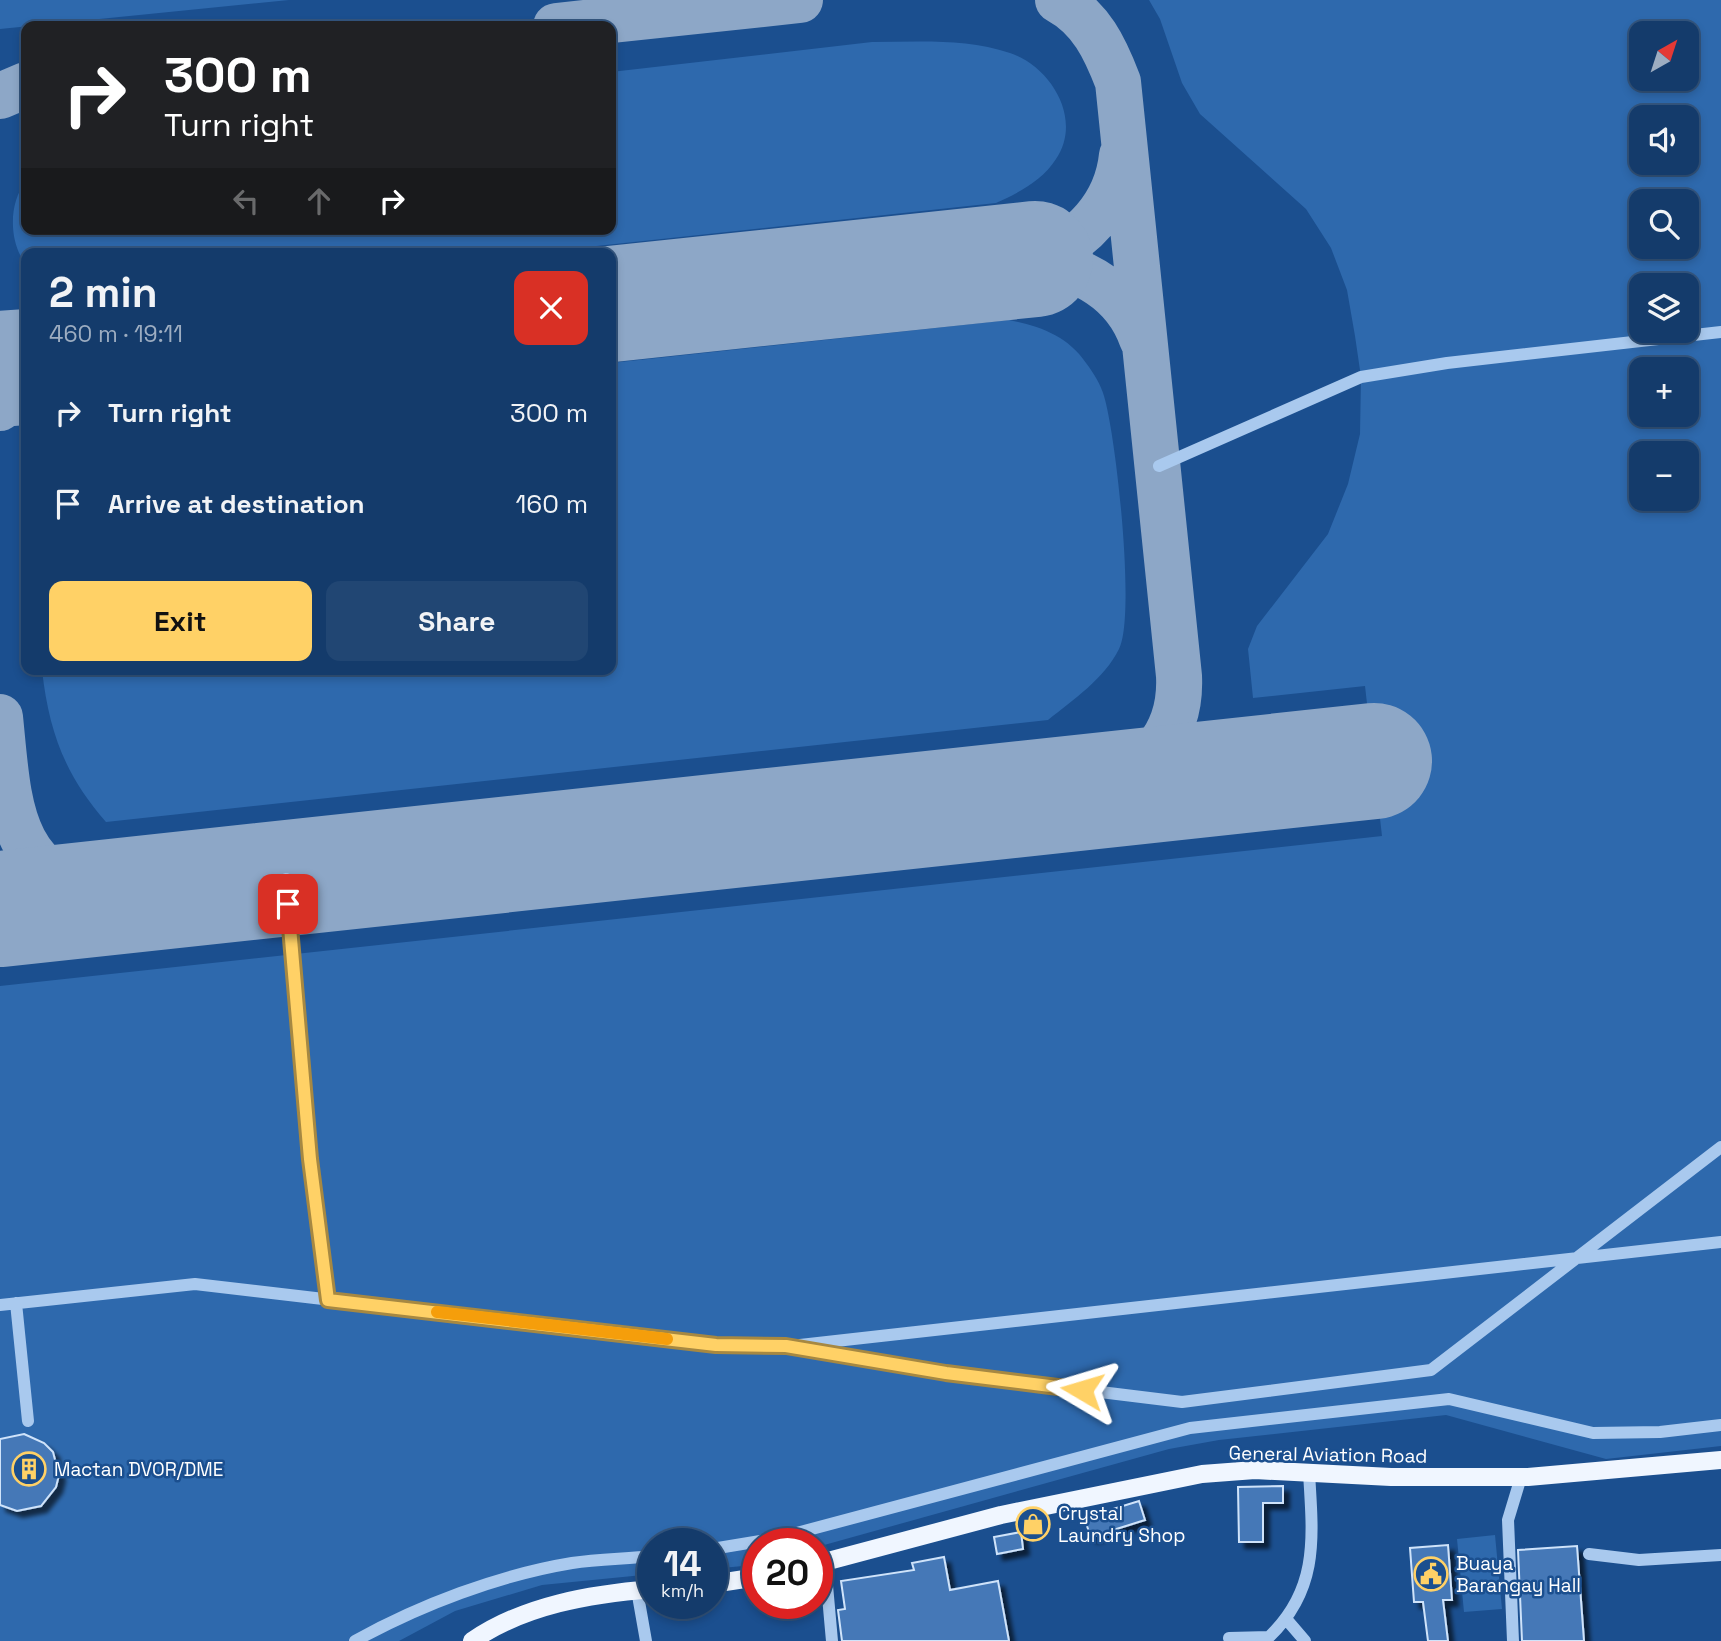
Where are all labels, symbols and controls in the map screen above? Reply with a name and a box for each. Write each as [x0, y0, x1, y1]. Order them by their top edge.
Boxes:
north arrow [1629, 21, 1699, 91]
map controls [1629, 21, 1699, 511]
text: 300 m [164, 44, 312, 106]
icon: right [49, 49, 140, 140]
text: Turn right [164, 105, 314, 145]
button: sound [1629, 105, 1699, 175]
icon: left [227, 182, 265, 220]
icon: ahead [300, 182, 338, 220]
icon: right [373, 182, 411, 220]
button: search [1629, 189, 1699, 259]
text: 2 min [49, 266, 158, 319]
button: close [514, 271, 588, 345]
button: layers [1629, 273, 1699, 343]
text: 460 m · 19:11 [49, 319, 183, 349]
button: + [1629, 357, 1699, 427]
icon: right [49, 394, 87, 432]
text: Turn right [108, 396, 232, 430]
text: 300 m [510, 396, 588, 430]
button: − [1629, 441, 1699, 511]
icon: arrive [49, 485, 87, 523]
text: Arrive at destination [108, 487, 365, 521]
text: 160 m [516, 487, 588, 521]
button: Exit [49, 581, 312, 661]
button: Share [326, 581, 588, 661]
pin [258, 874, 318, 934]
icon: arrive [269, 885, 307, 923]
position arrow [1045, 1353, 1119, 1427]
street label: General Aviation Road [1228, 1440, 1428, 1469]
building icon: Mactan DVOR/DME [10, 1450, 48, 1488]
place label: Mactan DVOR/DME [54, 1457, 223, 1482]
place label: Crystal Laundry Shop [1058, 1501, 1186, 1548]
shop icon: Crystal Laundry Shop [1014, 1505, 1052, 1543]
speed limit sign: 20 [742, 1528, 833, 1619]
text: 14 [663, 1542, 702, 1586]
place label: Buaya Barangay Hall [1456, 1551, 1581, 1598]
public building icon: Buaya Barangay Hall [1412, 1555, 1450, 1593]
text: km/h [661, 1579, 704, 1602]

